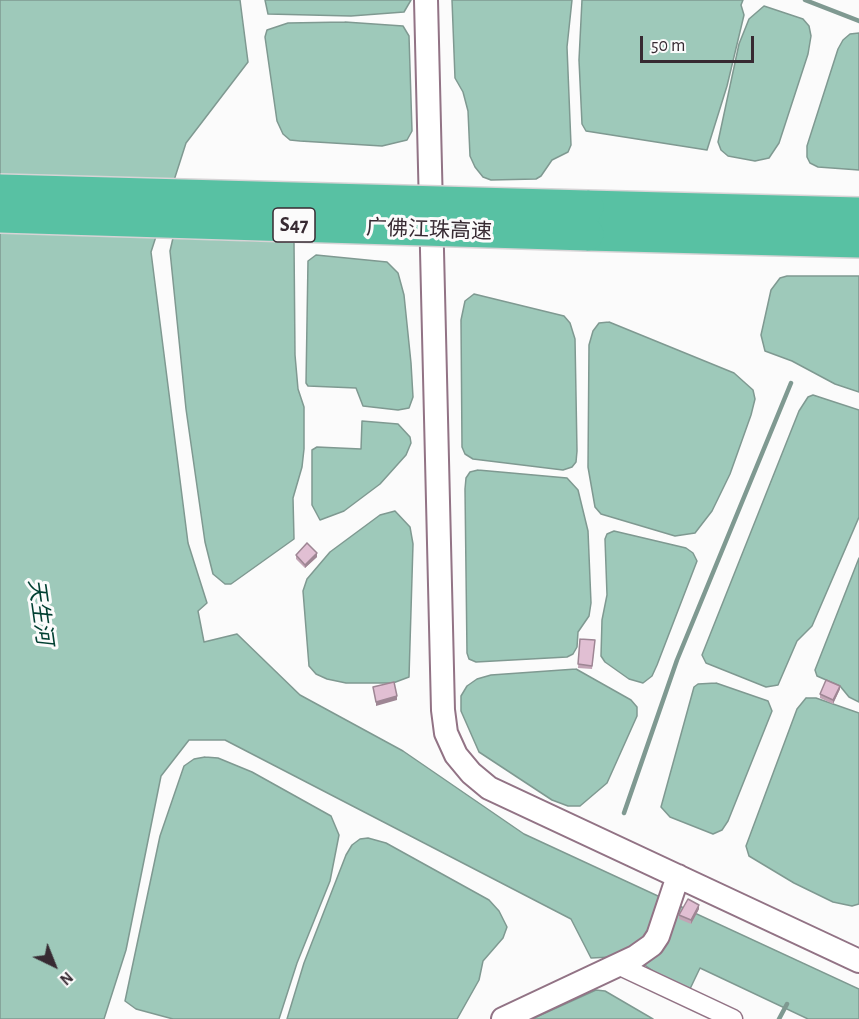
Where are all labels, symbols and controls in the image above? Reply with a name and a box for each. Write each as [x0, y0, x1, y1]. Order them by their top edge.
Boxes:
scale bar [643, 24, 757, 62]
text: 50 m [651, 37, 685, 55]
road number: S47 [273, 208, 315, 242]
street label: 广佛江珠高速 [366, 215, 492, 245]
water label: 天生河 [22, 577, 58, 647]
north arrow [24, 935, 84, 995]
text: N [57, 969, 76, 988]

